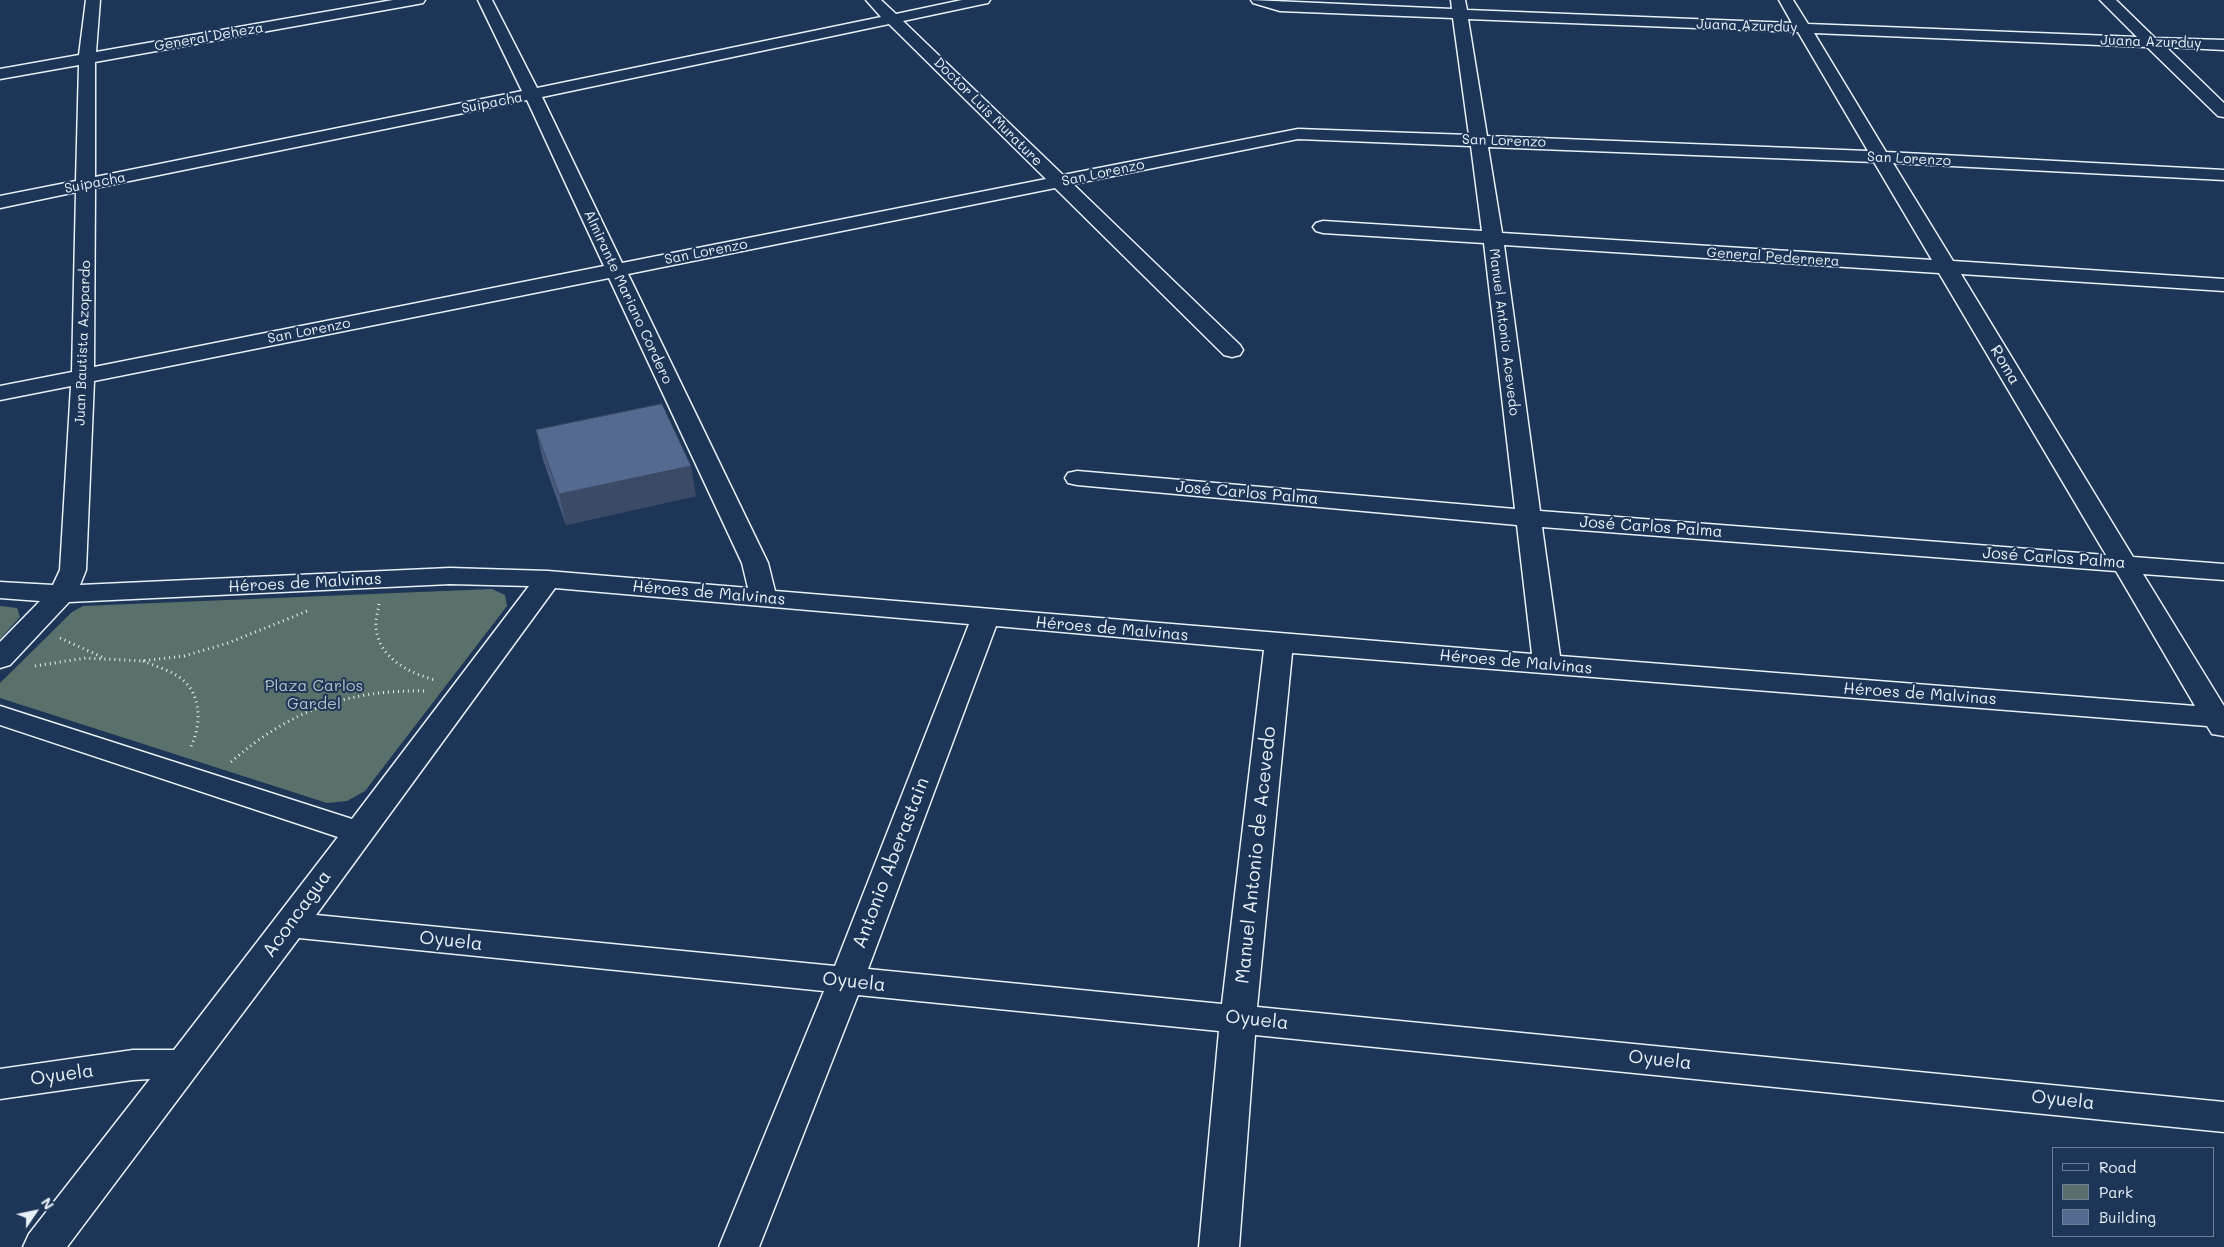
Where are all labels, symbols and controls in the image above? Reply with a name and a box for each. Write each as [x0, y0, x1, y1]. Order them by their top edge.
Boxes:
street label: Juana Azurduy [1696, 16, 1798, 36]
street label: General Deheza [153, 19, 265, 55]
street label: Juana Azurduy [2100, 32, 2202, 52]
street label: Doctor Luis Murature [930, 54, 1046, 170]
street label: Suipacha [460, 89, 524, 117]
street label: San Lorenzo [1462, 131, 1546, 151]
street label: San Lorenzo [1867, 148, 1951, 170]
street label: San Lorenzo [1060, 156, 1146, 190]
street label: Suipacha [63, 169, 127, 197]
street label: Almirante Mariano Cordero [580, 207, 676, 387]
street label: San Lorenzo [663, 236, 749, 268]
street label: General Pedernera [1706, 244, 1840, 270]
street label: Manuel Antonio Acevedo [1485, 247, 1523, 417]
street label: Juan Bautista Azopardo [72, 260, 94, 426]
street label: San Lorenzo [266, 315, 352, 347]
street label: Roma [1986, 342, 2024, 388]
street label: José Carlos Palma [1175, 477, 1319, 509]
street label: José Carlos Palma [1579, 512, 1723, 542]
street label: José Carlos Palma [1982, 543, 2126, 573]
street label: Héroes de Malvinas [228, 569, 382, 597]
street label: Héroes de Malvinas [632, 577, 786, 609]
street label: Héroes de Malvinas [1035, 613, 1189, 645]
street label: Héroes de Malvinas [1439, 646, 1593, 678]
park label: Plaza Carlos Gardel [265, 676, 363, 714]
street label: Héroes de Malvinas [1843, 679, 1997, 709]
street label: Manuel Antonio de Acevedo [1231, 725, 1281, 985]
street label: Antonio Aberastain [848, 774, 934, 952]
street label: Aconcagua [258, 866, 336, 962]
street label: Oyuela [418, 926, 484, 956]
street label: Oyuela [821, 967, 887, 997]
street label: Oyuela [1224, 1005, 1290, 1035]
street label: Oyuela [1627, 1045, 1693, 1075]
street label: Oyuela [29, 1059, 95, 1091]
street label: Oyuela [2030, 1085, 2096, 1115]
legend [2052, 1147, 2214, 1237]
text: Road [2099, 1157, 2136, 1177]
text: Park [2099, 1182, 2133, 1202]
north arrow [10, 1187, 60, 1237]
text: N [37, 1194, 59, 1213]
text: Building [2099, 1207, 2156, 1227]

